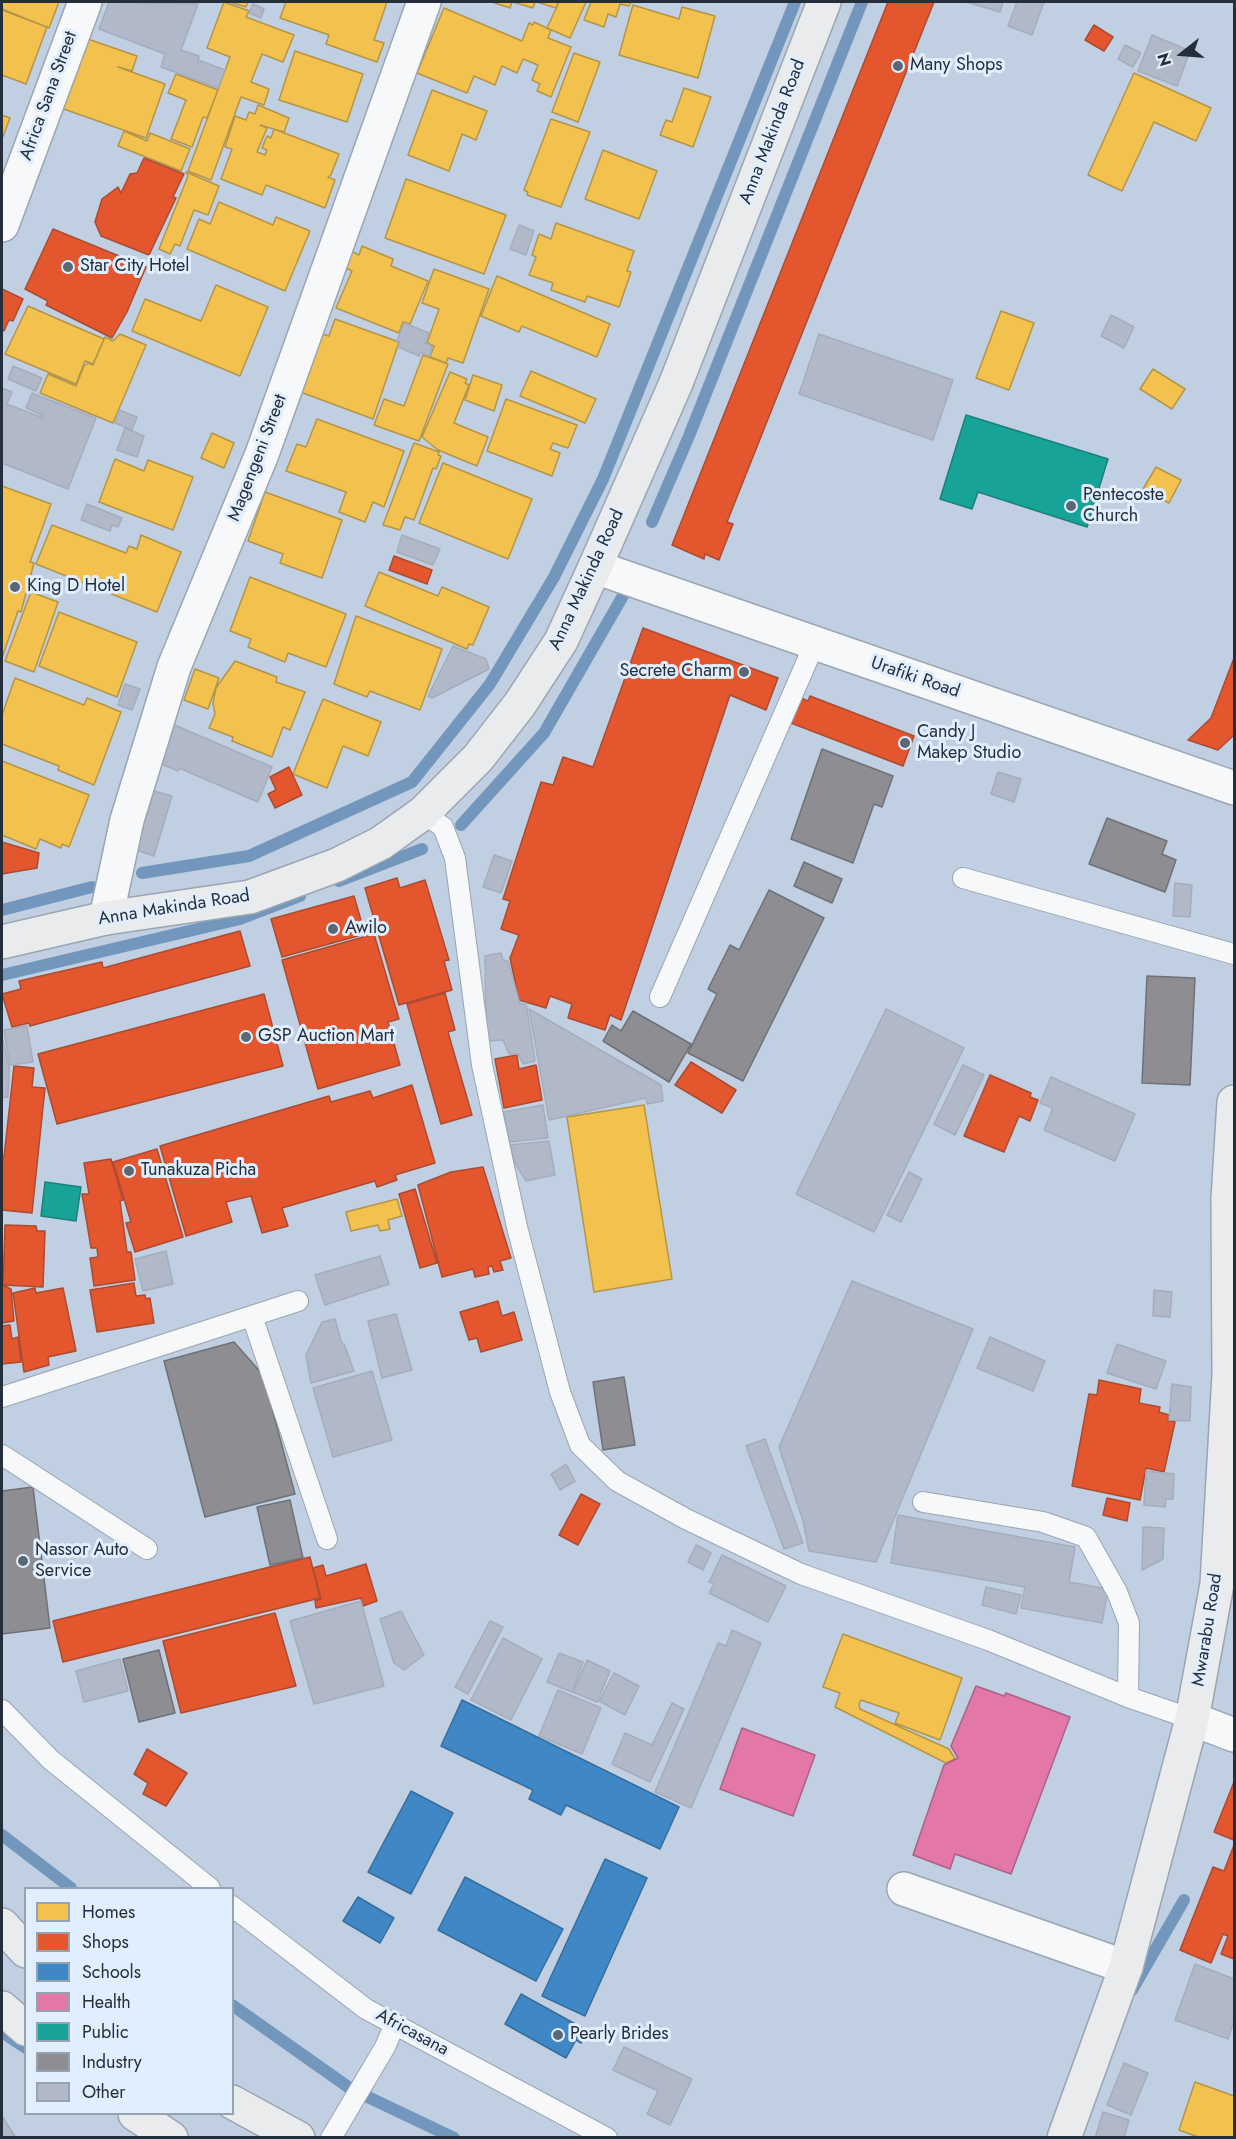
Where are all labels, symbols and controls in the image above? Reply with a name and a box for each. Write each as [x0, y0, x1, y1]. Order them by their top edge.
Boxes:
north arrow [1152, 24, 1212, 84]
street label: Africa Sana Street [16, 29, 82, 163]
text: N [1151, 50, 1177, 69]
place label: Many Shops [910, 55, 1003, 77]
street label: Anna Makinda Road [735, 57, 811, 207]
marker: Many Shops [891, 59, 905, 73]
place label: Star City Hotel [80, 256, 189, 278]
marker: Star City Hotel [61, 260, 75, 274]
street label: Magengeni Street [224, 391, 292, 525]
place label: Pentecoste Church [1083, 485, 1164, 528]
marker: Pentecoste Church [1064, 499, 1078, 513]
street label: Anna Makinda Road [545, 506, 629, 654]
place label: King D Hotel [27, 576, 125, 598]
marker: King D Hotel [8, 580, 22, 594]
street label: Urafiki Road [868, 653, 962, 703]
place label: Secrete Charm [619, 661, 732, 683]
marker: Secrete Charm [737, 665, 751, 679]
place label: Candy J Makep Studio [917, 722, 1021, 764]
marker: Candy J Makep Studio [898, 736, 912, 750]
street label: Anna Makinda Road [97, 885, 251, 931]
place label: Awilo [345, 918, 387, 940]
marker: Awilo [326, 922, 340, 936]
place label: GSP Auction Mart [258, 1026, 394, 1048]
marker: GSP Auction Mart [239, 1030, 253, 1044]
place label: Tunakuza Picha [141, 1160, 256, 1182]
marker: Tunakuza Picha [122, 1164, 136, 1178]
place label: Nassor Auto Service [35, 1540, 129, 1582]
marker: Nassor Auto Service [16, 1554, 30, 1568]
street label: Mwarabu Road [1188, 1572, 1228, 1688]
legend [24, 1887, 234, 2115]
text: Homes [82, 1899, 135, 1925]
text: Shops [82, 1929, 129, 1955]
text: Schools [82, 1959, 141, 1985]
text: Health [82, 1989, 131, 2015]
street label: Africasana [372, 2005, 452, 2061]
text: Public [82, 2019, 129, 2045]
place label: Pearly Brides [570, 2024, 669, 2046]
marker: Pearly Brides [551, 2028, 565, 2042]
text: Industry [82, 2049, 142, 2075]
text: Other [82, 2079, 125, 2105]

